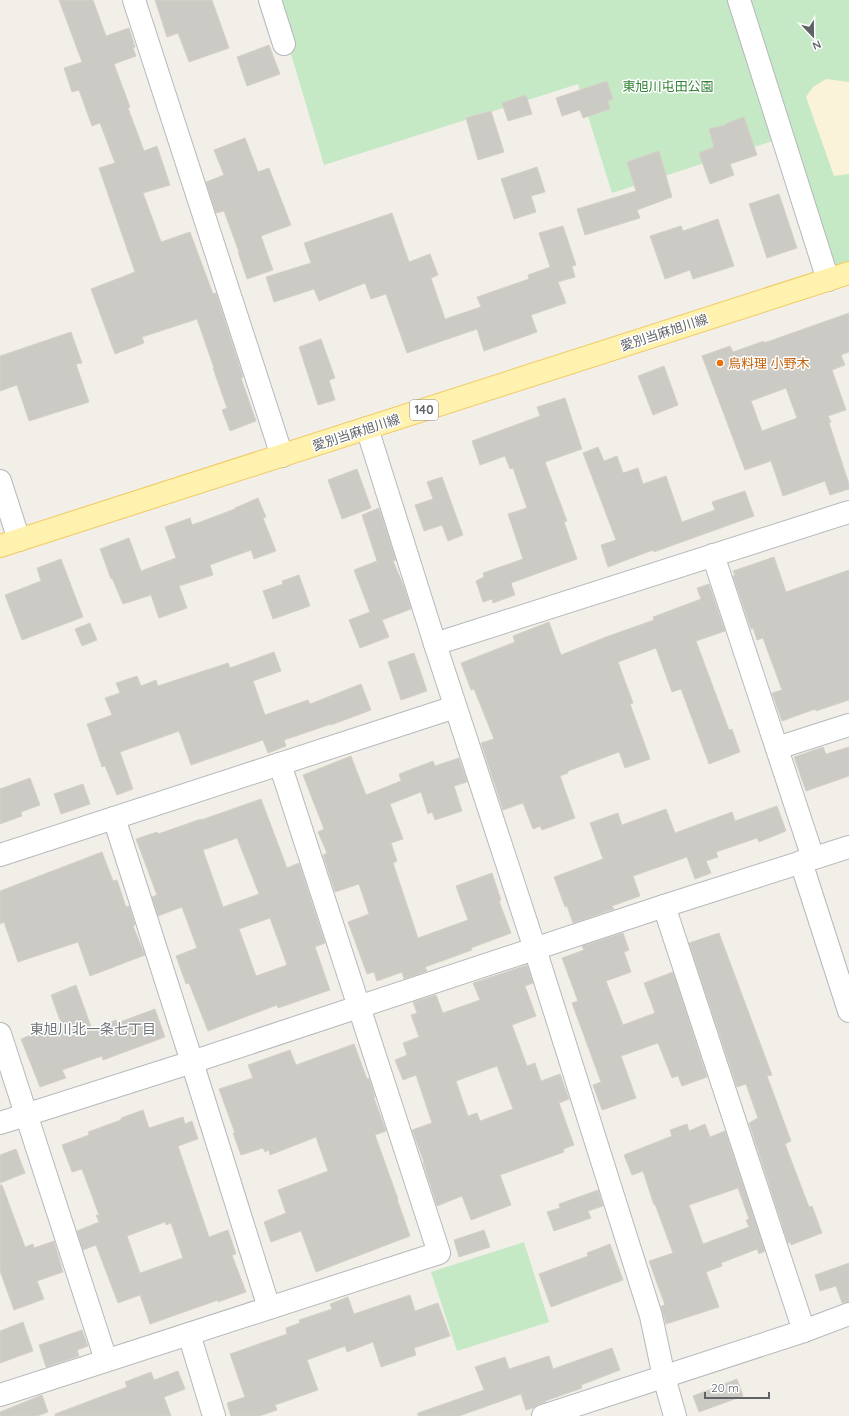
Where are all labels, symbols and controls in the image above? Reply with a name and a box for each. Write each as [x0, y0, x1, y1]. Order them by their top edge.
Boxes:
north arrow [793, 16, 833, 56]
text: N [810, 37, 823, 53]
park label: 東旭川屯田公園 [622, 78, 714, 94]
street label: 愛別当麻旭川線 [618, 310, 710, 354]
place label: 鳥料理 小野木 [728, 355, 810, 371]
marker: 鳥料理 小野木 [715, 358, 725, 368]
road number: 140 [410, 400, 438, 420]
street label: 愛別当麻旭川線 [310, 410, 402, 454]
district label: 東旭川北一条七丁目 [30, 1020, 156, 1038]
scale bar [705, 1374, 769, 1400]
text: 20 m [711, 1380, 739, 1395]

